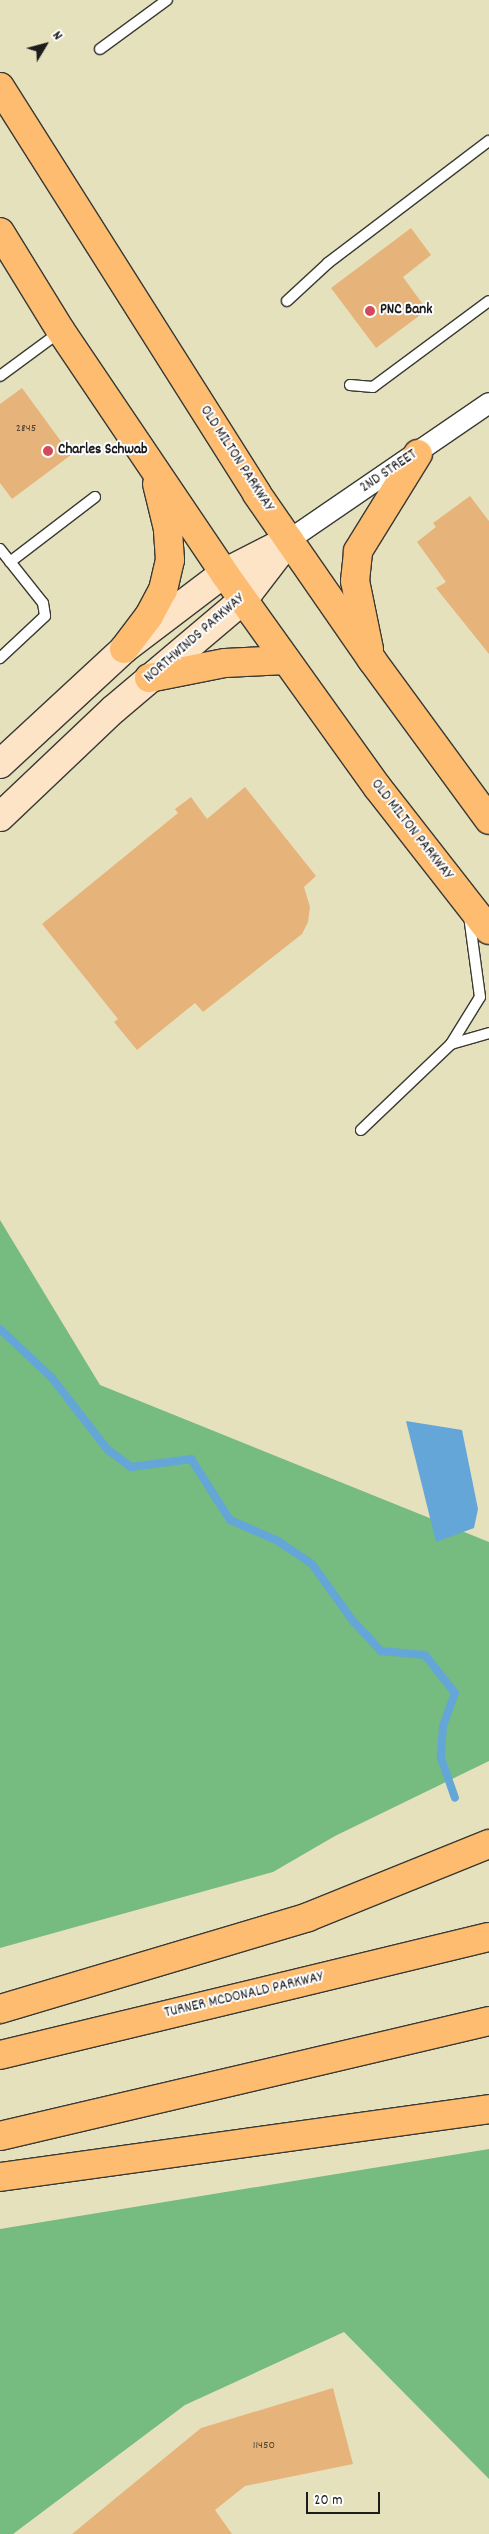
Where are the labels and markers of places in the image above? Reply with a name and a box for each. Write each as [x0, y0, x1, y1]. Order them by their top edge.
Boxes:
place label: PNC Bank [380, 302, 432, 320]
marker: PNC Bank [364, 305, 376, 317]
place label: Charles Schwab [58, 442, 148, 460]
marker: Charles Schwab [42, 445, 54, 457]

